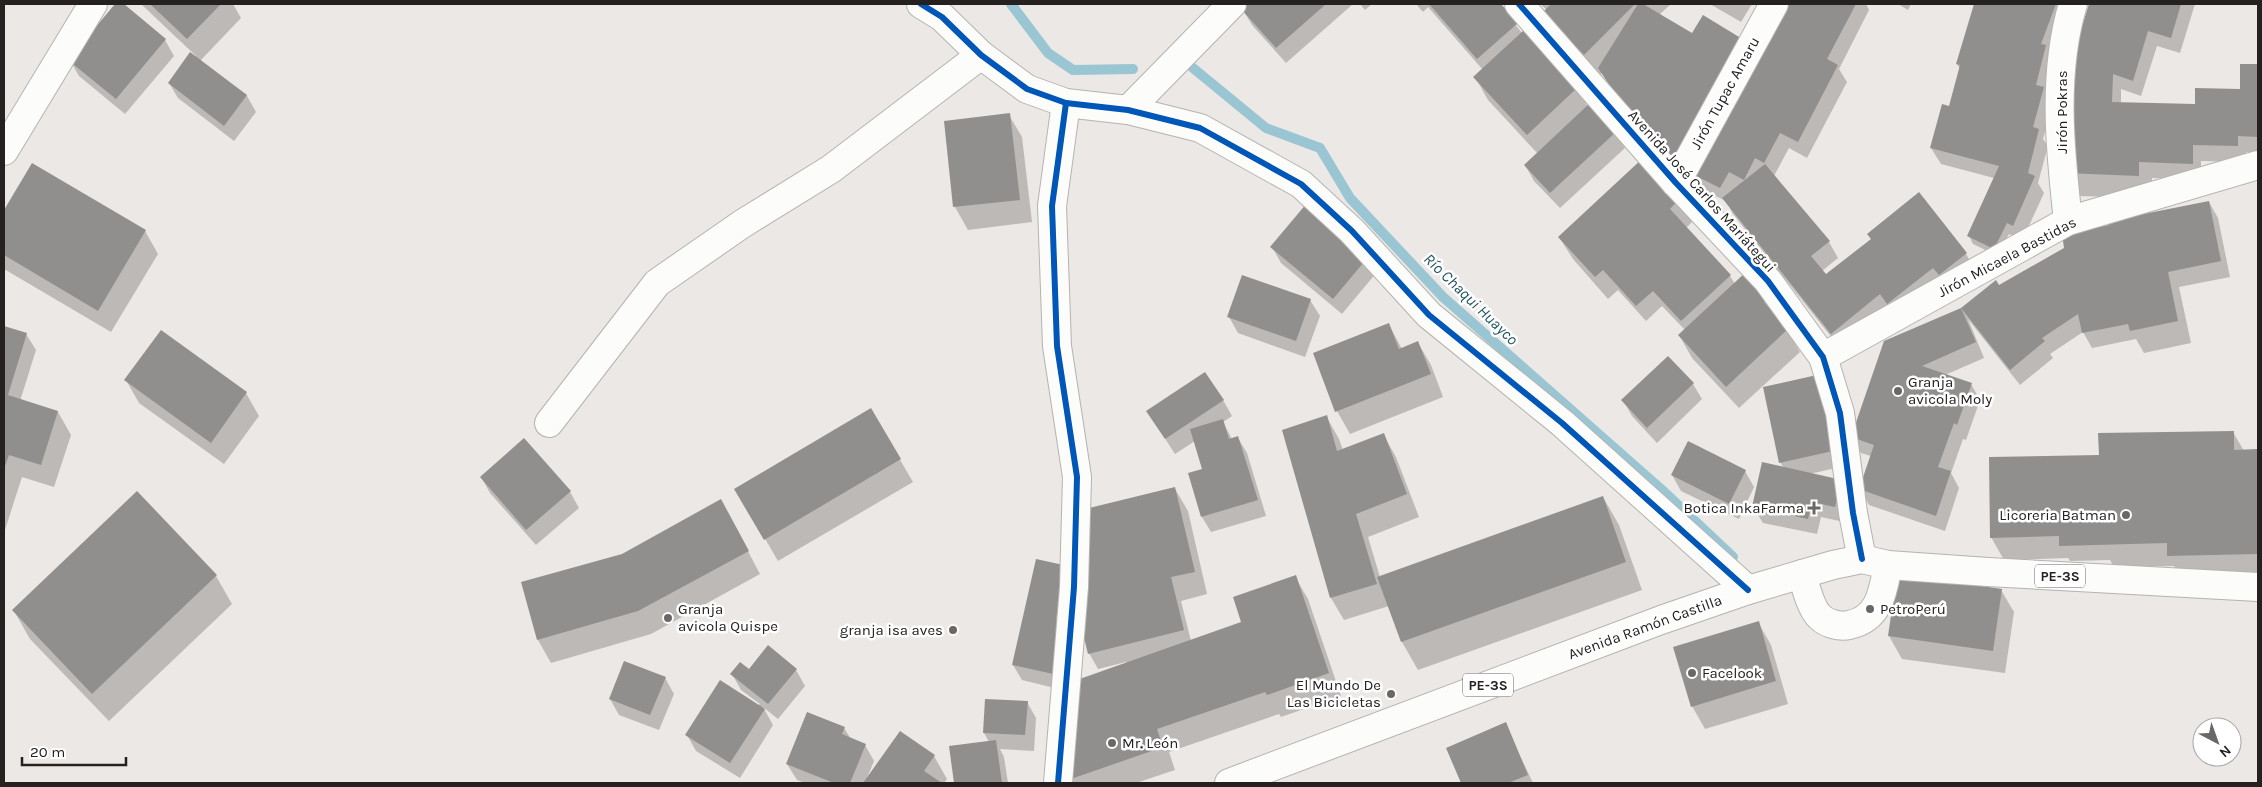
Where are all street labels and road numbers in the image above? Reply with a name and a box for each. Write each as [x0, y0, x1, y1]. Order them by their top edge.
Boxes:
street label: Jirón Tupac Amaru [1687, 34, 1763, 152]
street label: Jirón Pokras [2053, 70, 2071, 154]
street label: Avenida José Carlos Mariátegui [1624, 106, 1780, 276]
street label: Jirón Micaela Bastidas [1935, 213, 2079, 301]
road number: PE-3S [2035, 564, 2085, 588]
street label: Avenida Ramón Castilla [1566, 591, 1724, 663]
road number: PE-3S [1463, 674, 1513, 696]

